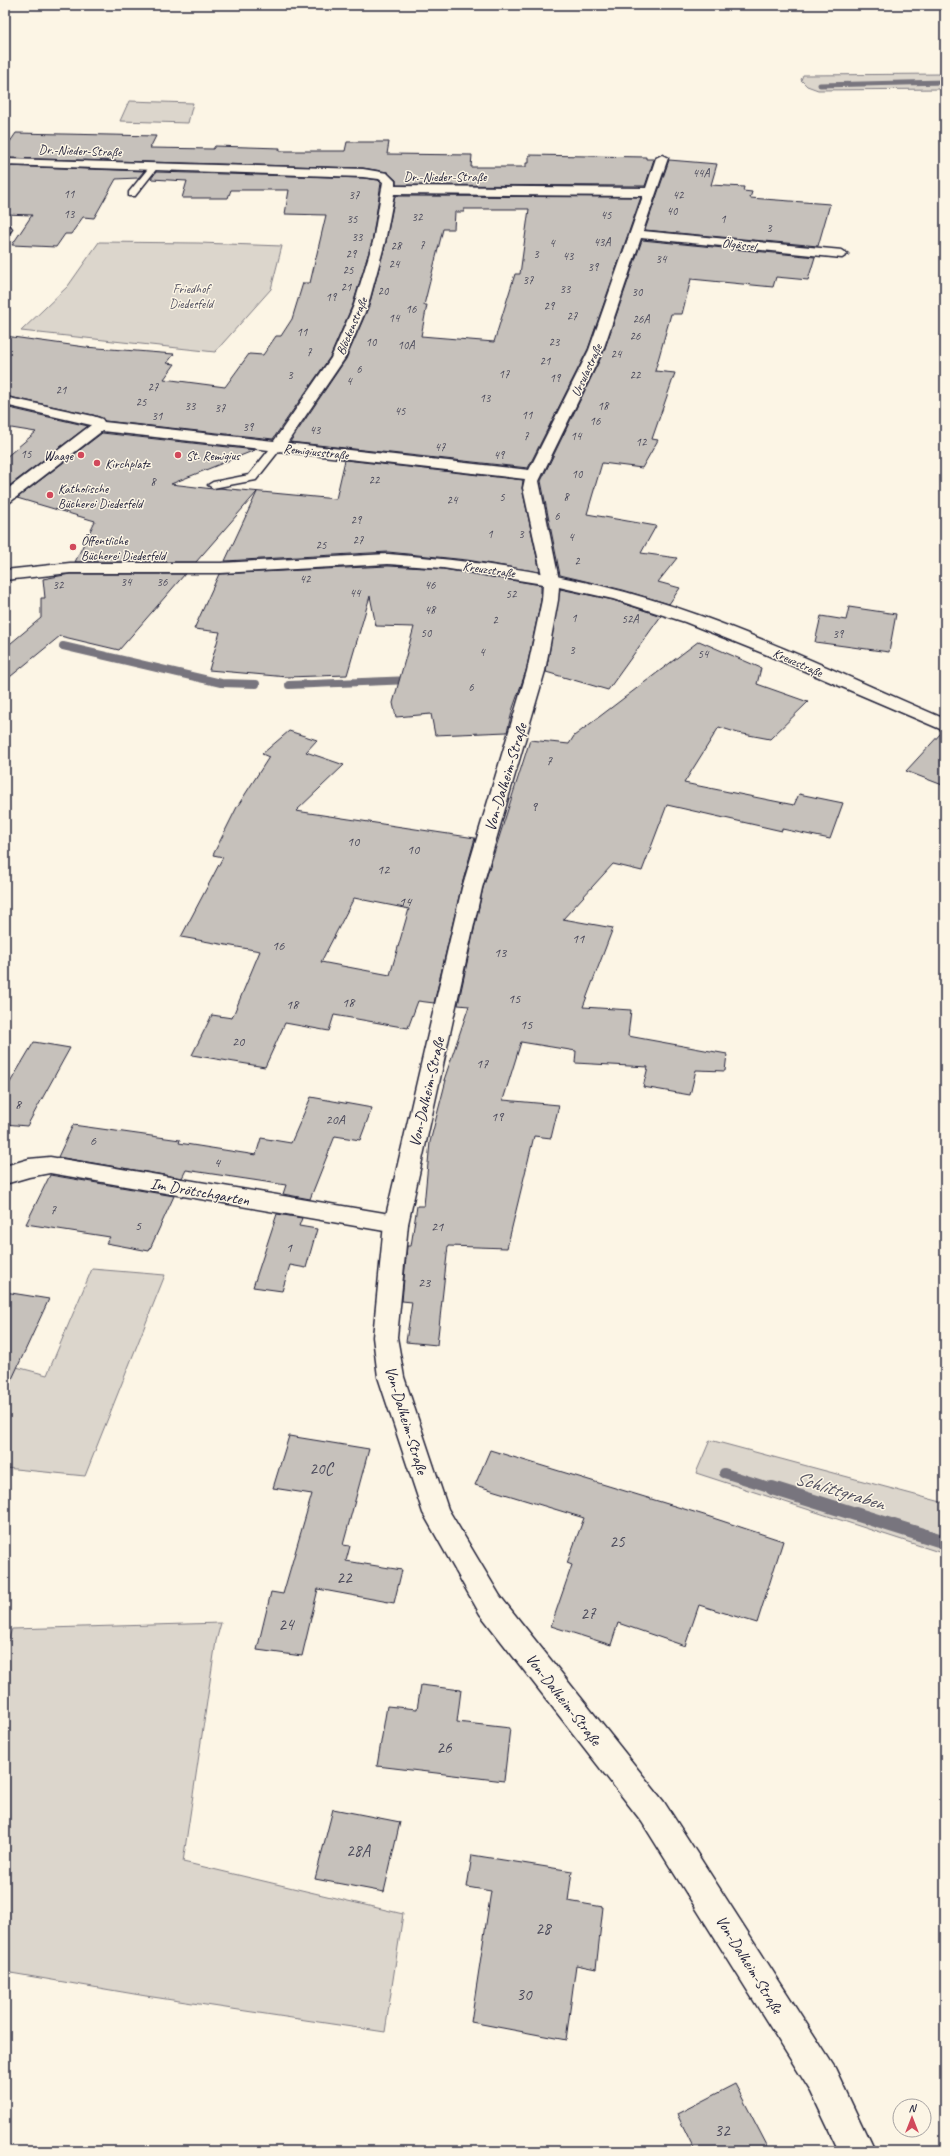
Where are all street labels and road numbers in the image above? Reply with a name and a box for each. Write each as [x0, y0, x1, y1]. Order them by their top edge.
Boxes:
street label: Dr.-Nieder-Straße [38, 142, 122, 160]
street label: Dr.-Nieder-Straße [404, 169, 487, 185]
street label: Ölgässel [721, 235, 760, 255]
street label: Blöckenstraße [333, 294, 372, 358]
street label: Ursulastraße [568, 341, 606, 399]
street label: Remigiusstraße [283, 441, 350, 463]
street label: Kreuzstraße [462, 558, 517, 582]
street label: Kreuzstraße [770, 645, 825, 681]
street label: Von-Dalheim-Straße [480, 719, 532, 834]
street label: Von-Dalheim-Straße [405, 1034, 450, 1149]
street label: Im Drötschgarten [149, 1173, 252, 1211]
street label: Von-Dalheim-Straße [380, 1364, 432, 1478]
street label: Von-Dalheim-Straße [521, 1649, 607, 1751]
street label: Von-Dalheim-Straße [711, 1912, 788, 2019]

